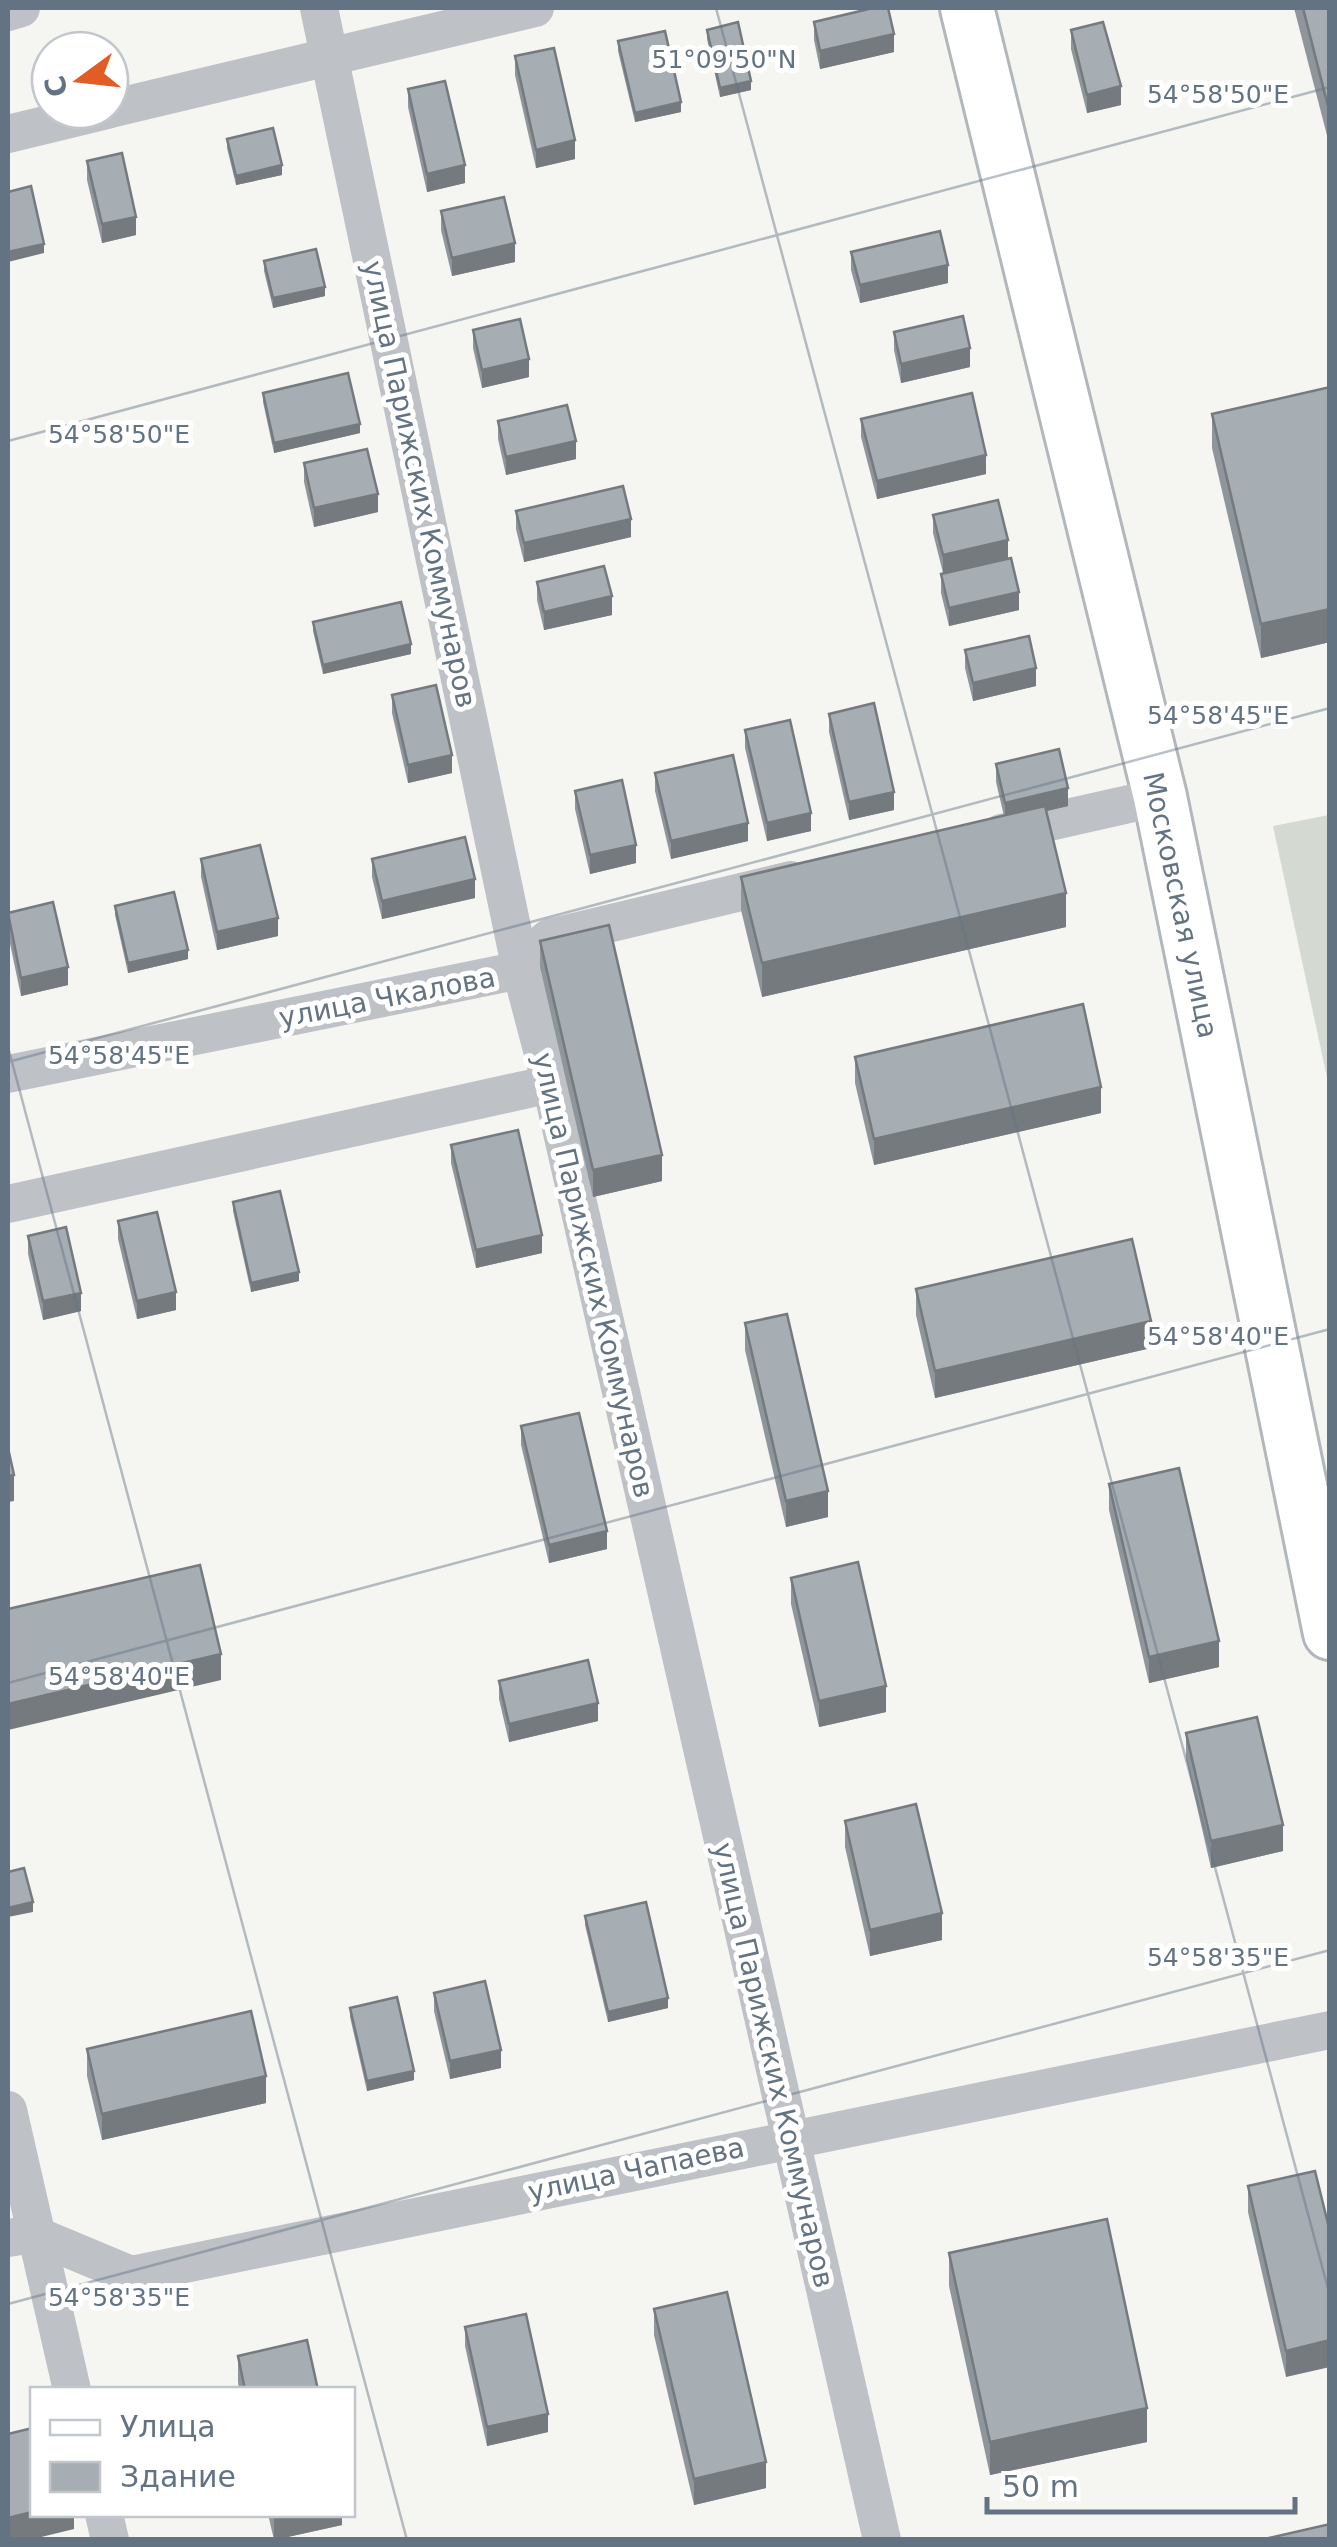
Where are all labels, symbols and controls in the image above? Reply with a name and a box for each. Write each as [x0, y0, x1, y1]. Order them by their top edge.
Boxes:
north arrow [30, 30, 130, 130]
text: 51°09'50"N [651, 45, 797, 74]
text: С [38, 72, 75, 101]
text: 54°58'50"E [1147, 80, 1289, 109]
street label: улица Парижских Коммунаров [356, 258, 483, 710]
text: 54°58'50"E [48, 420, 190, 449]
text: 54°58'45"E [1147, 701, 1289, 730]
street label: Московская улица [1136, 769, 1225, 1041]
street label: улица Чкалова [276, 960, 498, 1035]
text: 54°58'45"E [48, 1041, 190, 1070]
street label: улица Парижских Коммунаров [526, 1049, 661, 1501]
text: 54°58'40"E [1147, 1322, 1289, 1351]
text: 54°58'40"E [48, 1662, 190, 1691]
street label: улица Парижских Коммунаров [706, 1839, 841, 2291]
text: 54°58'35"E [1147, 1943, 1289, 1972]
street label: улица Чапаева [525, 2130, 747, 2209]
text: 54°58'35"E [48, 2283, 190, 2312]
legend [30, 2387, 355, 2517]
text: Улица [120, 2409, 216, 2444]
scale bar [987, 2452, 1294, 2514]
text: Здание [120, 2459, 236, 2494]
text: 50 m [1002, 2469, 1079, 2504]

